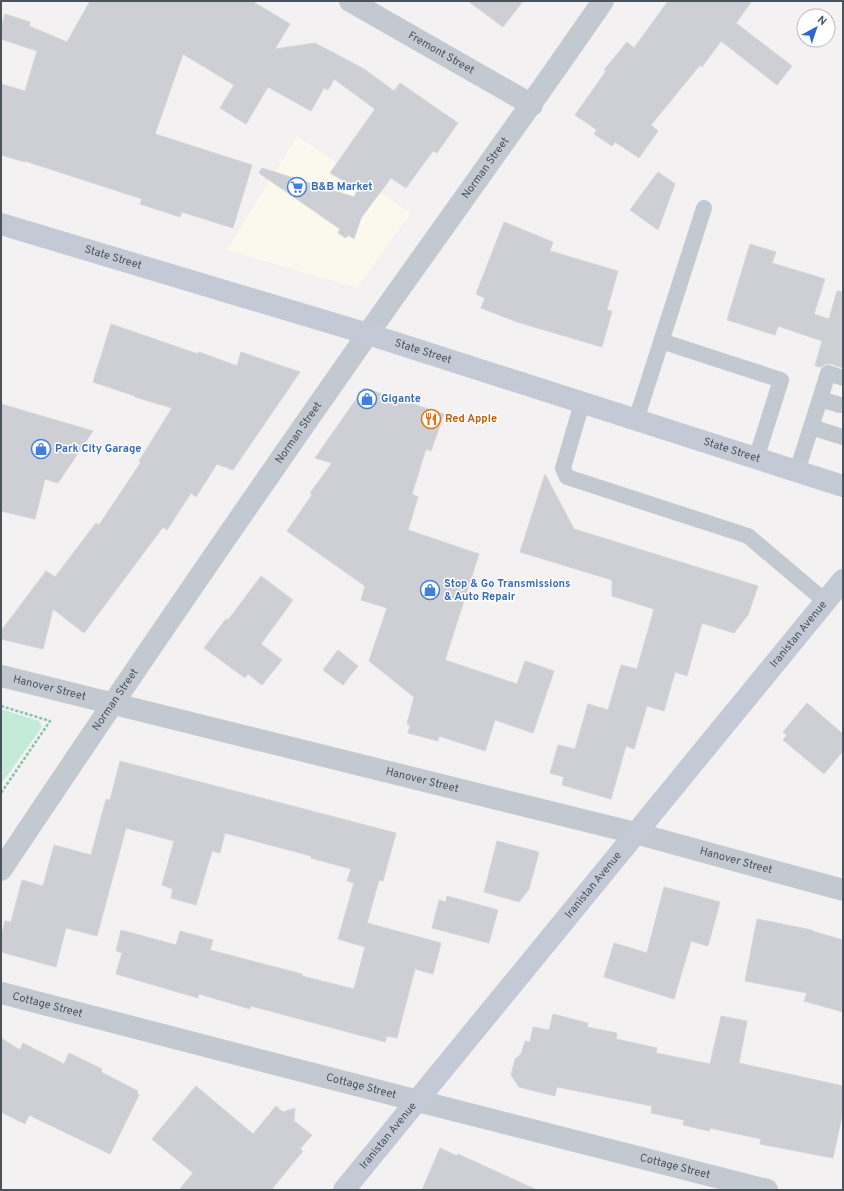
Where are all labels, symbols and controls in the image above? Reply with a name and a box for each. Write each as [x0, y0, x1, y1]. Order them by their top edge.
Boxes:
north arrow [796, 8, 836, 48]
text: N [814, 13, 829, 29]
street label: Fremont Street [406, 29, 477, 78]
street label: Norman Street [459, 134, 512, 202]
supermarket icon: B&B Market [286, 176, 308, 198]
place label: B&B Market [311, 180, 373, 194]
street label: State Street [83, 242, 143, 273]
street label: State Street [393, 336, 453, 367]
shop icon: Gigante [356, 388, 378, 410]
place label: Gigante [381, 392, 421, 406]
street label: Norman Street [272, 399, 325, 467]
restaurant icon: Red Apple [420, 408, 442, 430]
place label: Red Apple [445, 412, 497, 426]
street label: State Street [701, 435, 762, 466]
shop icon: Park City Garage [30, 438, 52, 460]
place label: Park City Garage [55, 442, 141, 456]
place label: Stop & Go Transmissions & Auto Repair [444, 577, 570, 604]
shop icon: Stop & Go Transmissions & Auto Repair [419, 579, 441, 601]
street label: Iranistan Avenue [767, 598, 830, 671]
street label: Norman Street [89, 666, 142, 734]
street label: Hanover Street [12, 672, 87, 704]
street label: Hanover Street [384, 765, 460, 796]
street label: Hanover Street [698, 844, 774, 877]
street label: Iranistan Avenue [562, 849, 625, 921]
street label: Cottage Street [11, 989, 84, 1021]
street label: Cottage Street [324, 1070, 398, 1102]
street label: Iranistan Avenue [357, 1099, 420, 1172]
street label: Cottage Street [638, 1151, 712, 1182]

